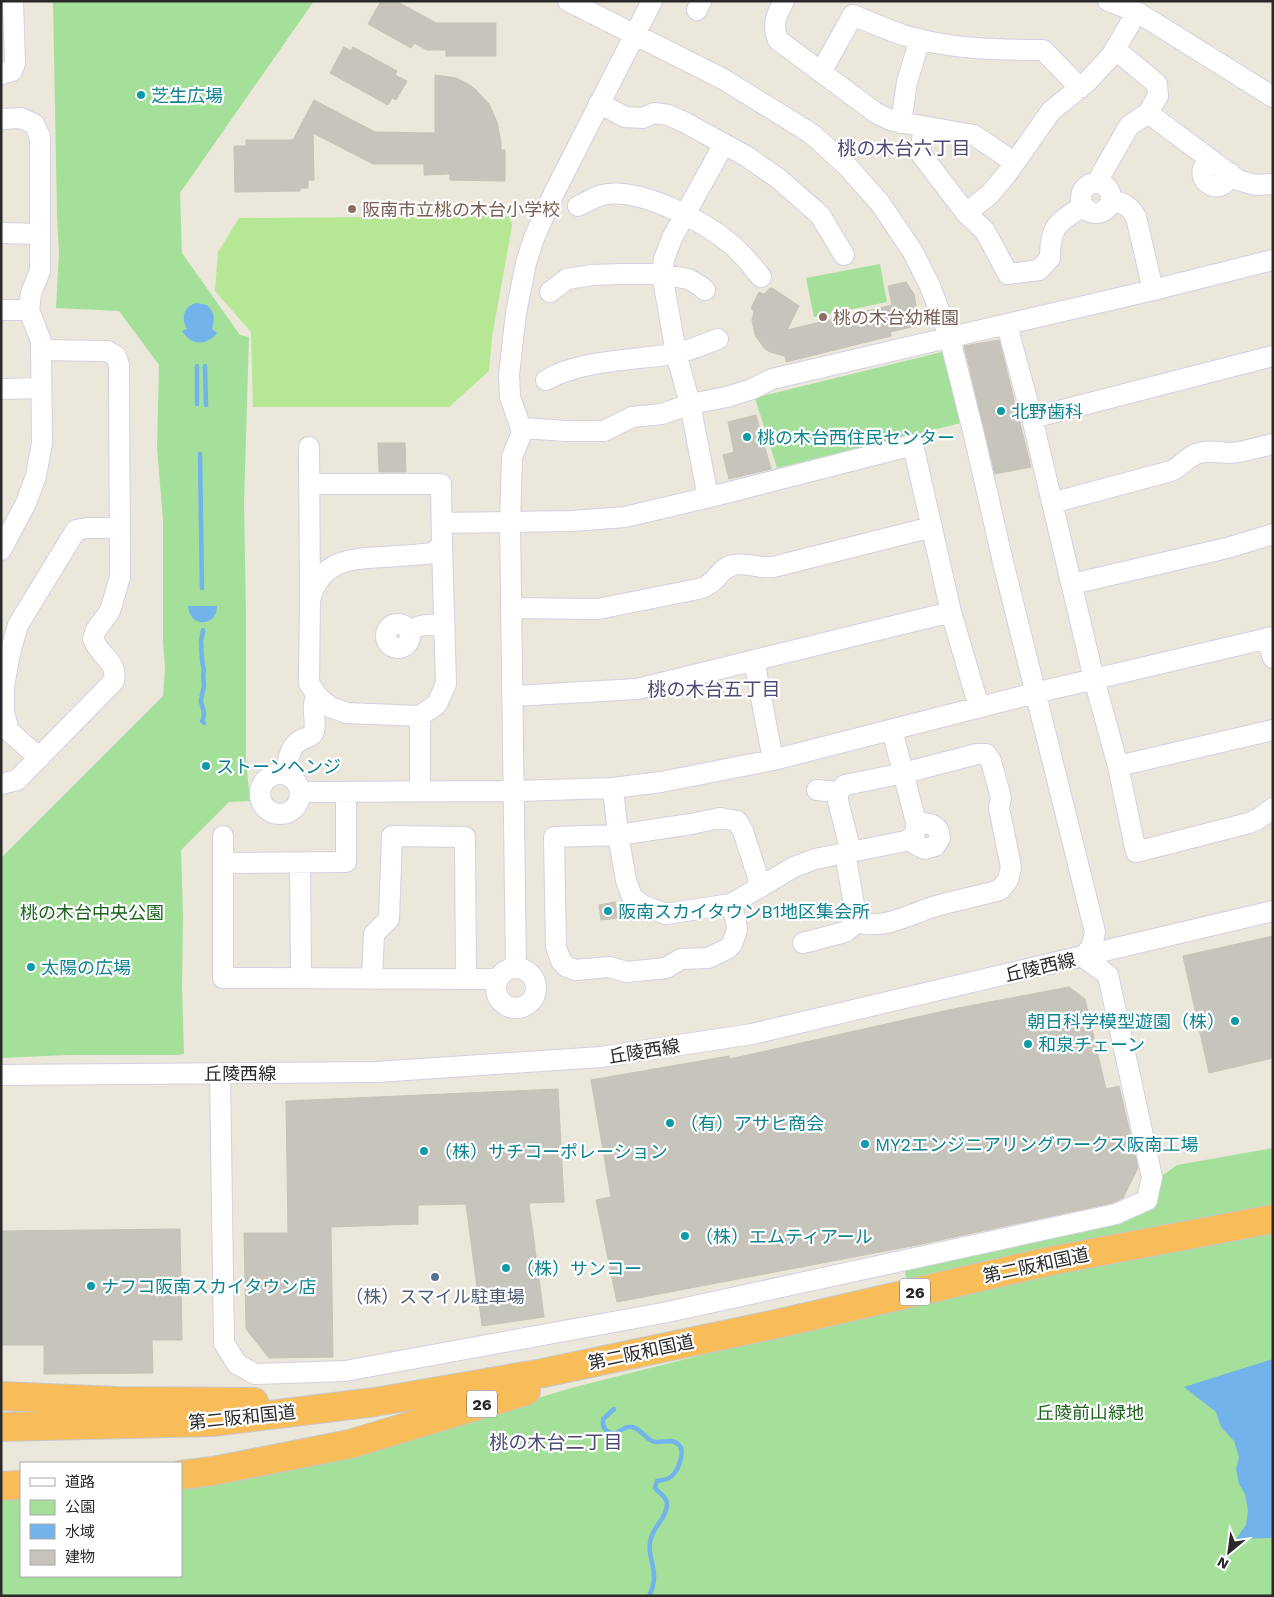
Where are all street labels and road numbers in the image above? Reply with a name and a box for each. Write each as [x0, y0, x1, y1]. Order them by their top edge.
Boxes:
street label: 丘陵西線 [1003, 949, 1077, 985]
street label: 丘陵西線 [607, 1035, 681, 1067]
street label: 丘陵西線 [204, 1063, 276, 1084]
street label: 第二阪和国道 [981, 1244, 1091, 1286]
road number: 26 [900, 1278, 930, 1305]
street label: 第二阪和国道 [586, 1331, 696, 1373]
road number: 26 [467, 1390, 497, 1418]
street label: 第二阪和国道 [187, 1401, 297, 1433]

